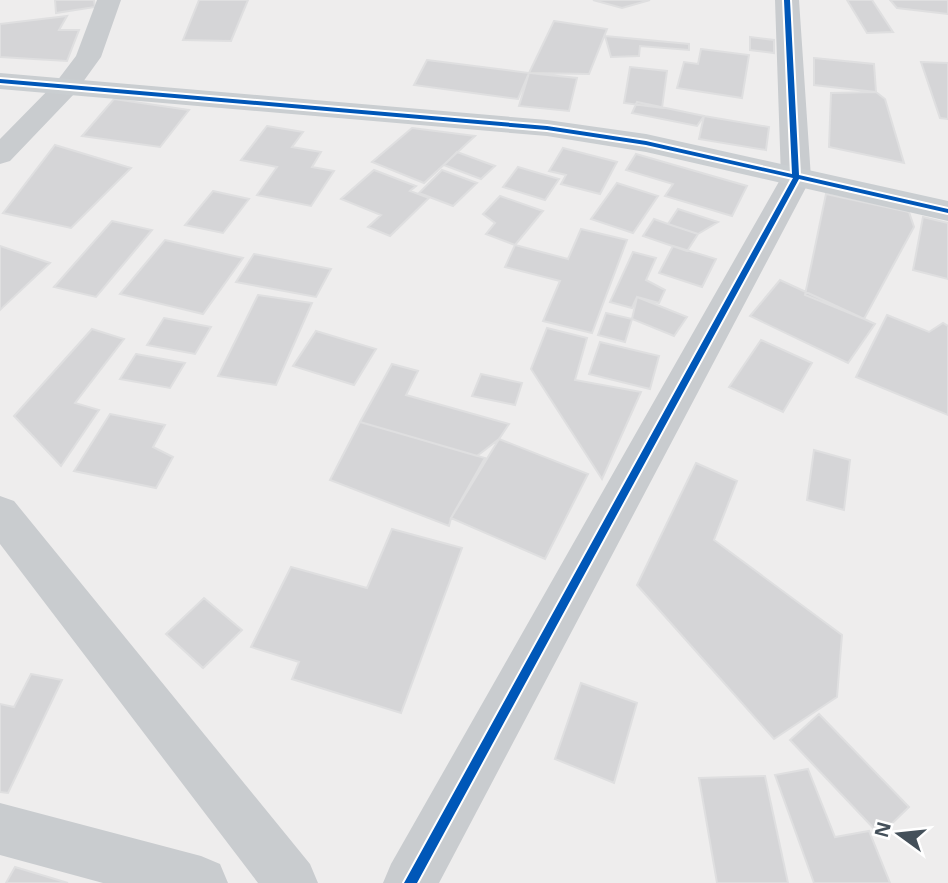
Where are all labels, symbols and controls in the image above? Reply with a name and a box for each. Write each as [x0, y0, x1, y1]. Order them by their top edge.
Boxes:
north arrow [864, 799, 934, 869]
text: N [868, 819, 897, 840]

